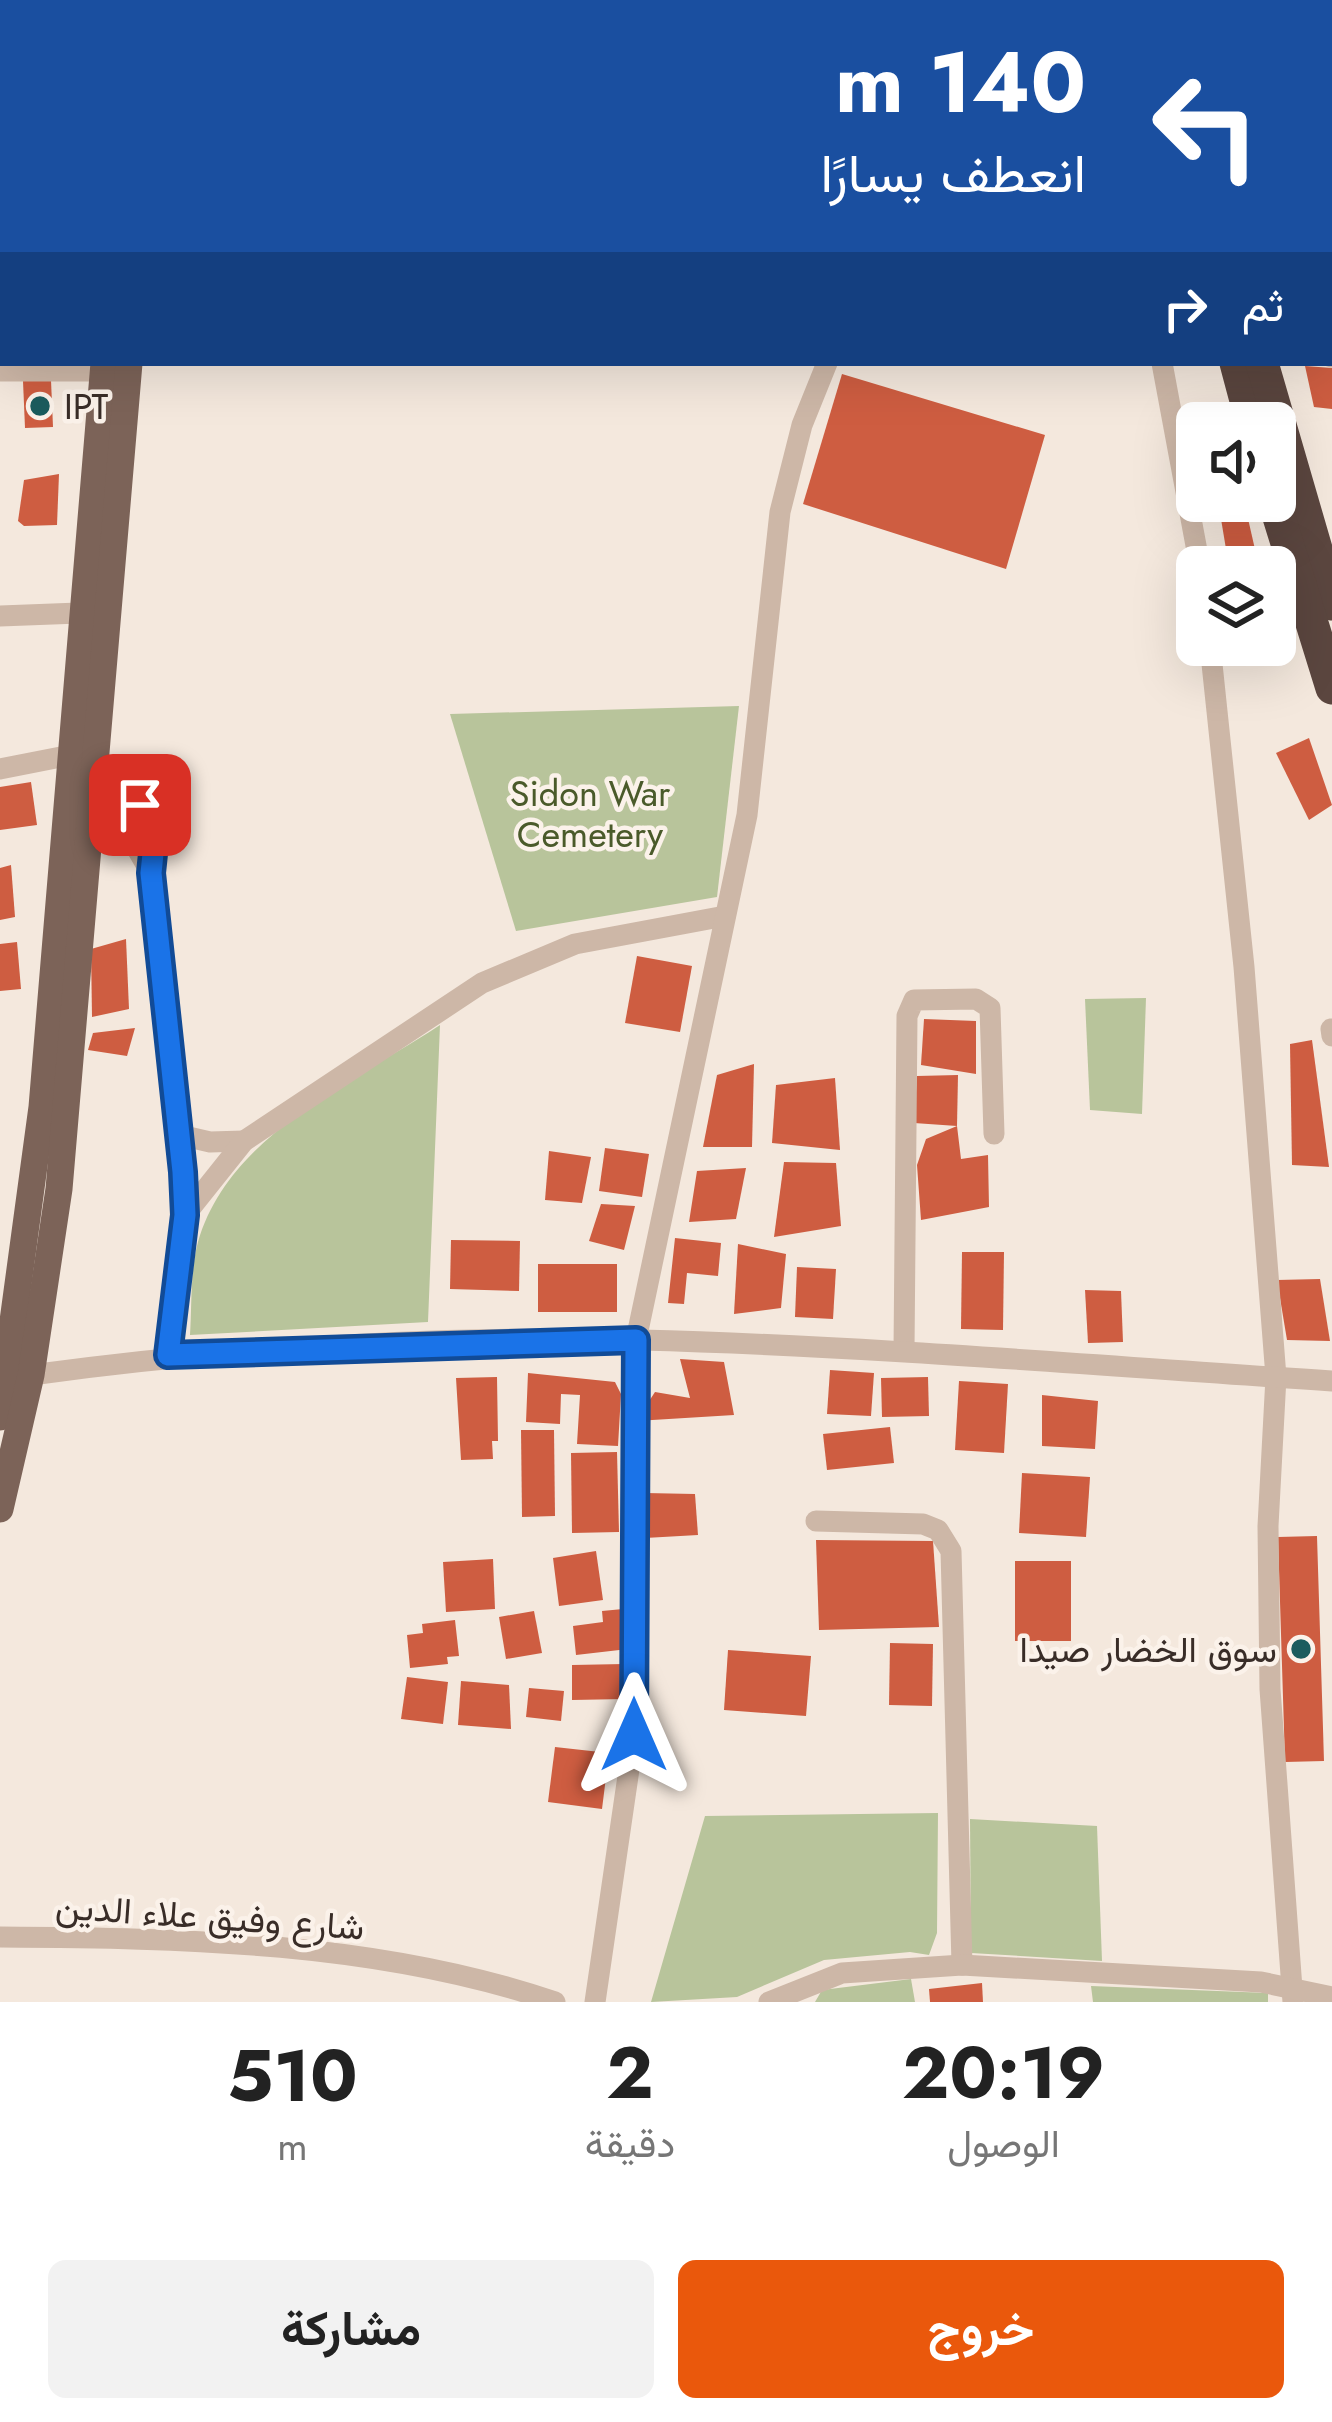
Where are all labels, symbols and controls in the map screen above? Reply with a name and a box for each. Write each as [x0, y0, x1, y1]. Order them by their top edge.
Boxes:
text: 140 m [835, 22, 1086, 144]
icon: left [1128, 48, 1284, 204]
text: انعطف يسارًا [820, 134, 1086, 212]
text: ثم [1242, 273, 1284, 338]
icon: right [1152, 276, 1218, 342]
place label: IPT [64, 380, 108, 432]
marker: IPT [27, 393, 53, 419]
map controls [1176, 402, 1296, 666]
button: sound [1176, 402, 1296, 522]
button: layers [1176, 546, 1296, 666]
pin [89, 754, 191, 856]
park label: Sidon War Cemetery [510, 767, 671, 860]
icon: arrive [107, 772, 173, 838]
place label: سوق الخضار صيدا [1019, 1623, 1277, 1675]
marker: سوق الخضار صيدا [1288, 1636, 1314, 1662]
position arrow [571, 1672, 697, 1798]
street label: شارع وفيق علاء الدين [54, 1879, 366, 1953]
text: 2 [606, 2021, 654, 2125]
text: 20:19 [902, 2021, 1105, 2125]
text: 510 [227, 2024, 358, 2128]
text: دقيقة [585, 2115, 675, 2172]
text: الوصول [947, 2115, 1060, 2172]
text: m [277, 2118, 308, 2175]
button: مشاركة [48, 2260, 654, 2398]
button: خروج [678, 2260, 1284, 2398]

